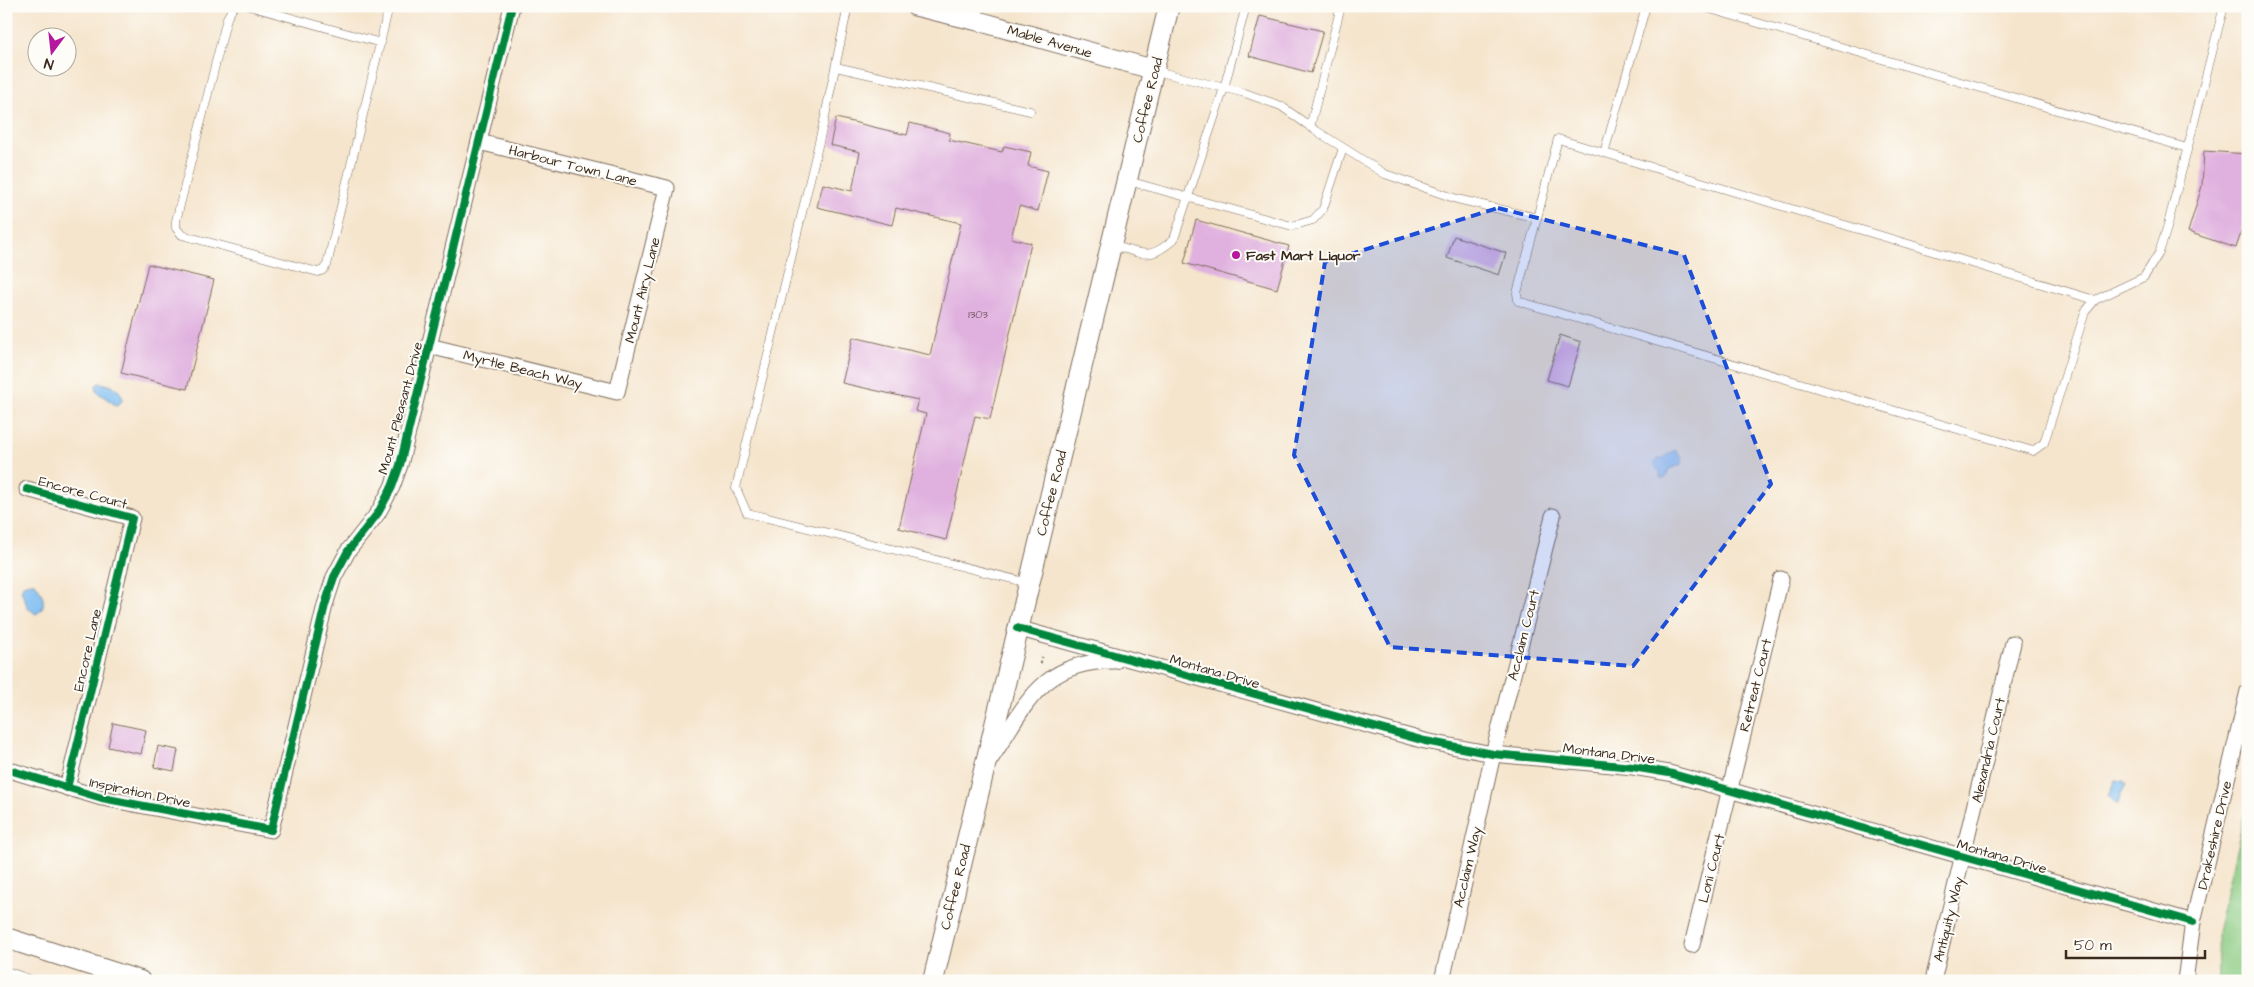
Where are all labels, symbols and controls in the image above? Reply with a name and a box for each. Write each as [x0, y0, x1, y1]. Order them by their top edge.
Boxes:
street label: Mable Avenue [1005, 20, 1095, 64]
north arrow [28, 28, 78, 78]
text: N [42, 53, 56, 74]
street label: Coffee Road [1128, 55, 1168, 145]
street label: Harbour Town Lane [507, 140, 639, 192]
street label: Mount Airy Lane [620, 235, 666, 345]
place label: Fast Mart Liquor [1246, 246, 1361, 266]
marker: Fast Mart Liquor [1230, 249, 1242, 261]
house number: 1303 [968, 307, 988, 322]
street label: Mount Pleasant Drive [374, 339, 428, 477]
street label: Myrtle Beach Way [461, 346, 585, 395]
street label: Coffee Road [1032, 448, 1072, 538]
street label: Encore Court [36, 472, 130, 515]
street label: Acclaim Court [1503, 587, 1545, 683]
street label: Encore Lane [69, 606, 107, 694]
street label: Retreat Court [1735, 636, 1777, 734]
street label: Montana Drive [1167, 650, 1262, 694]
street label: Alexandria Court [1967, 695, 2011, 805]
street label: Montana Drive [1562, 738, 1657, 770]
street label: Inspiration Drive [87, 772, 193, 814]
street label: Drakeshire Drive [2193, 779, 2237, 891]
street label: Acclaim Way [1449, 824, 1487, 910]
street label: Loni Court [1694, 831, 1730, 905]
street label: Montana Drive [1954, 835, 2049, 879]
street label: Coffee Road [936, 842, 976, 932]
street label: Antiquity Way [1929, 874, 1969, 964]
scale bar [2066, 927, 2205, 959]
text: 50 m [2074, 935, 2112, 956]

